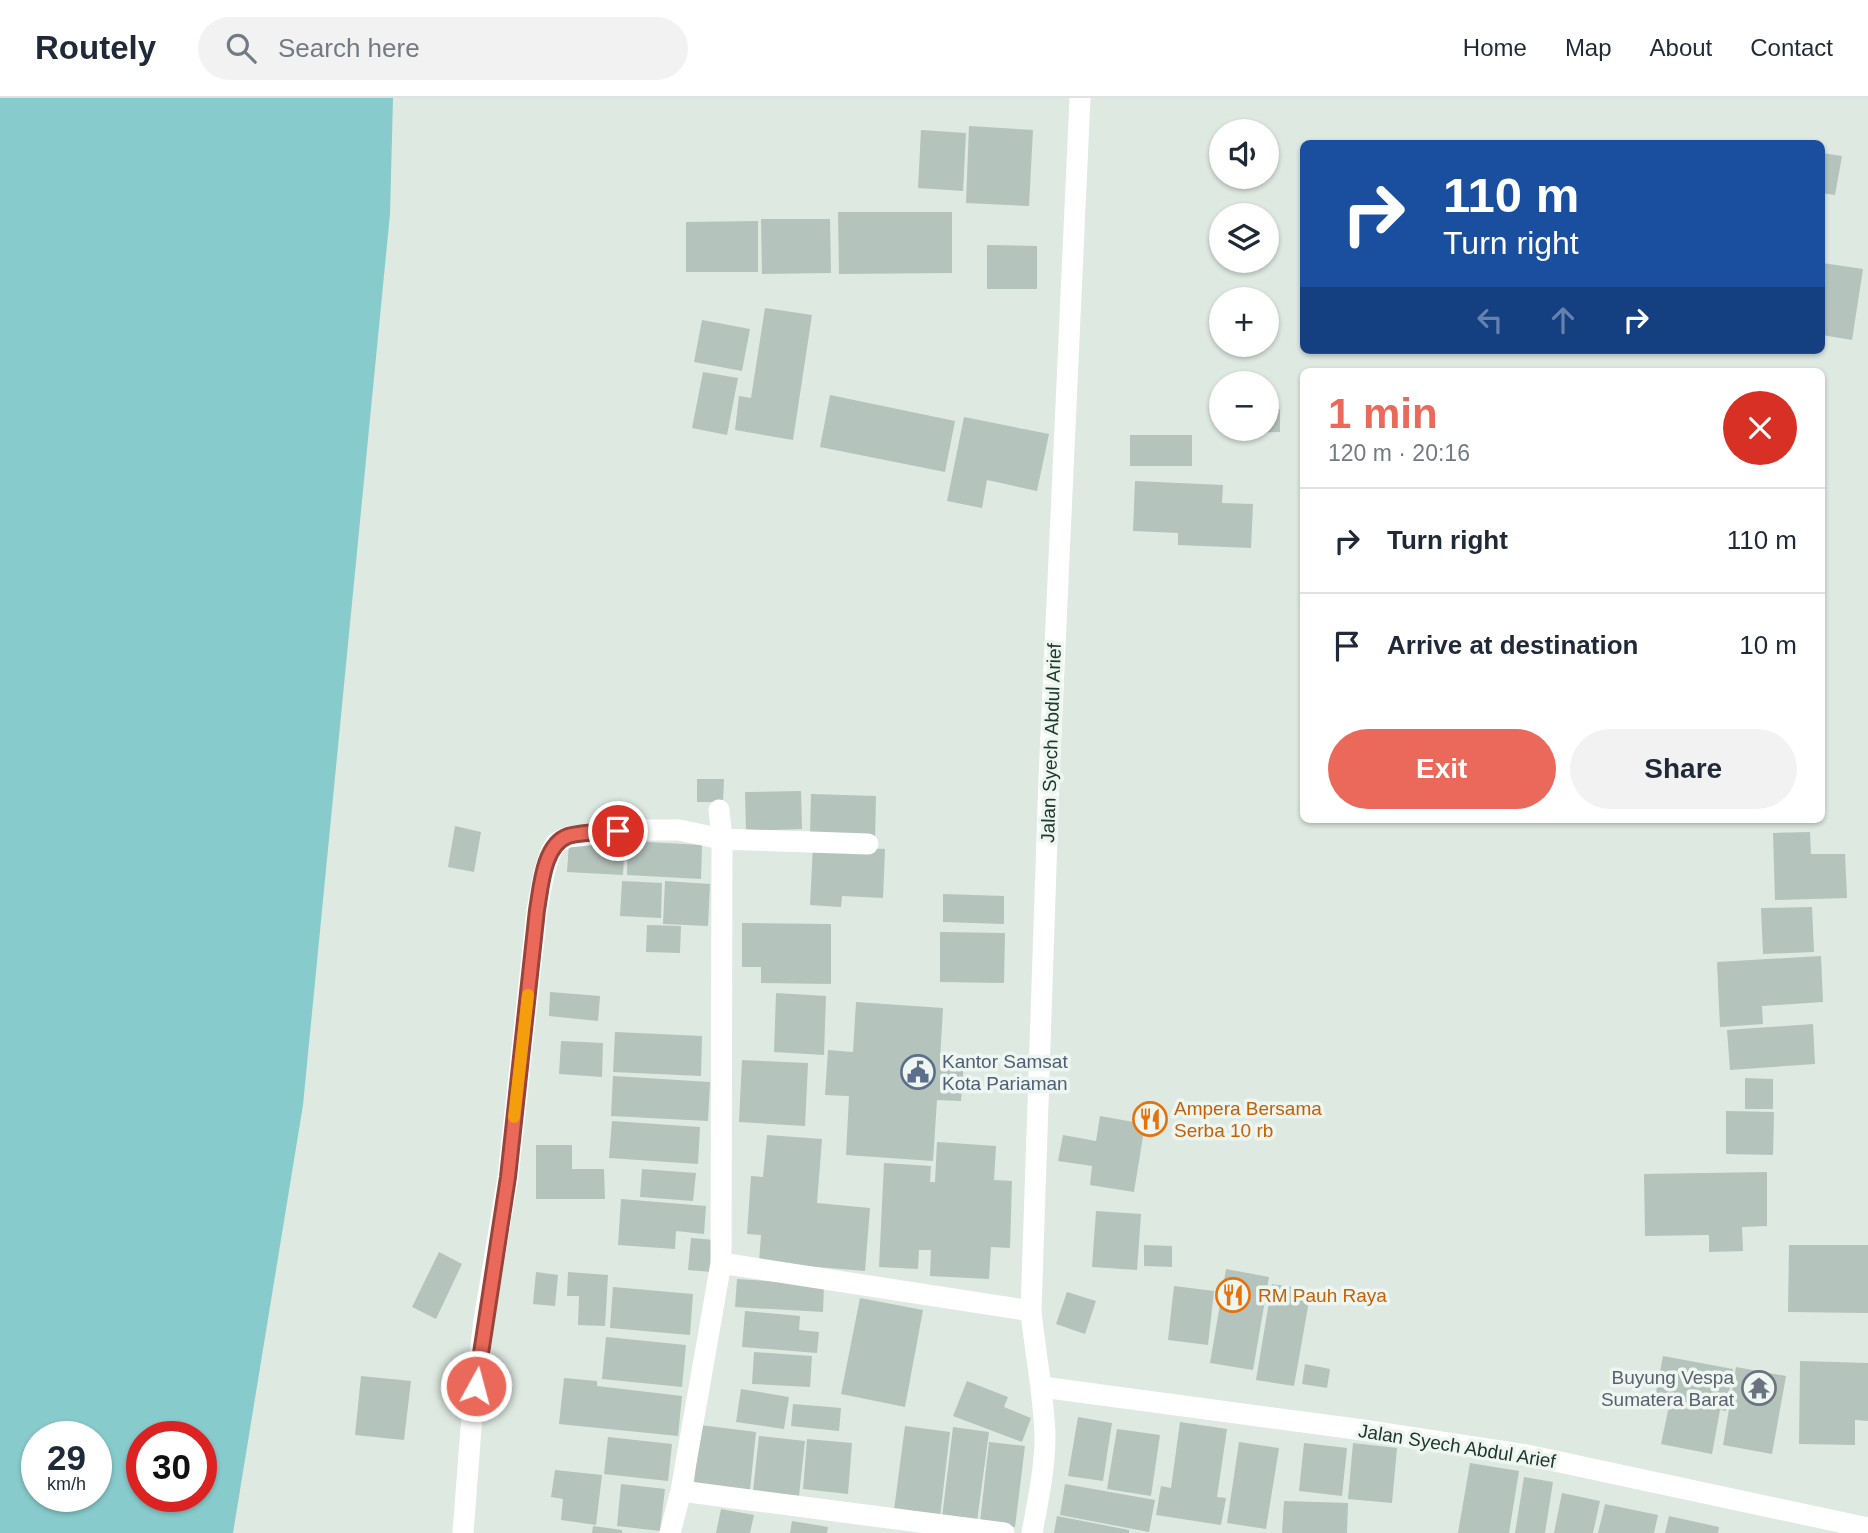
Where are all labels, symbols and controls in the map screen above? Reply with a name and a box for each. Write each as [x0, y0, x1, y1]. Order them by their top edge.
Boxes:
search box [198, 17, 688, 80]
text: Routely [35, 29, 156, 66]
icon: search [222, 29, 260, 67]
text: Search here [278, 33, 420, 63]
text: Home [1463, 34, 1527, 61]
text: Map [1565, 34, 1612, 61]
text: About [1650, 34, 1712, 61]
text: Contact [1750, 34, 1833, 61]
map controls [1209, 119, 1279, 441]
button: sound [1209, 119, 1279, 189]
icon: right [1328, 168, 1419, 259]
text: 110 m [1443, 168, 1579, 222]
button: layers [1209, 203, 1279, 273]
text: Turn right [1443, 225, 1579, 261]
button: + [1209, 287, 1279, 357]
icon: left [1471, 301, 1509, 339]
icon: ahead [1544, 301, 1582, 339]
icon: right [1617, 301, 1655, 339]
button: − [1209, 371, 1279, 441]
text: 1 min [1328, 390, 1438, 437]
button: close [1723, 391, 1797, 465]
text: 120 m · 20:16 [1328, 440, 1470, 466]
icon: right [1328, 522, 1366, 560]
text: Turn right [1387, 525, 1508, 555]
text: 110 m [1727, 525, 1797, 555]
icon: arrive [1328, 627, 1366, 665]
text: Arrive at destination [1387, 630, 1638, 660]
text: 10 m [1739, 630, 1797, 660]
street label: Jalan Syech Abdul Arief [1037, 642, 1065, 843]
button: Exit [1328, 729, 1556, 809]
button: Share [1570, 729, 1797, 809]
pin [588, 801, 648, 861]
icon: arrive [599, 812, 637, 850]
place label: Kantor Samsat Kota Pariaman [942, 1051, 1068, 1094]
public building icon: Kantor Samsat Kota Pariaman [899, 1053, 937, 1091]
place label: Ampera Bersama Serba 10 rb [1174, 1098, 1322, 1141]
restaurant icon: Ampera Bersama Serba 10 rb [1131, 1100, 1169, 1138]
restaurant icon: RM Pauh Raya [1214, 1276, 1252, 1314]
place label: RM Pauh Raya [1258, 1285, 1387, 1306]
position arrow [439, 1349, 513, 1423]
place label: Buyung Vespa Sumatera Barat [1601, 1367, 1735, 1410]
temple icon: Buyung Vespa Sumatera Barat [1740, 1369, 1778, 1407]
street label: Jalan Syech Abdul Arief [1357, 1420, 1558, 1472]
speed limit sign: 30 [126, 1421, 217, 1512]
text: 29 [47, 1438, 86, 1477]
text: km/h [47, 1474, 86, 1494]

